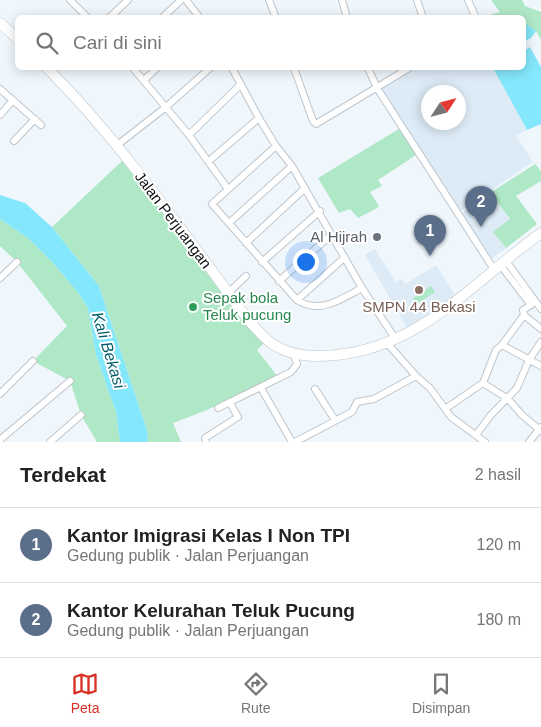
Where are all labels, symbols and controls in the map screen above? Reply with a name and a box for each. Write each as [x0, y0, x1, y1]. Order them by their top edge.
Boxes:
search box [15, 15, 526, 70]
icon: search [33, 29, 61, 57]
text: Cari di sini [73, 32, 162, 53]
north arrow [421, 85, 466, 130]
street label: Jalan Perjuangan [131, 168, 215, 271]
pin: 2 [465, 186, 497, 227]
pin: 1 [414, 215, 446, 256]
place label: Al Hijrah [310, 228, 367, 245]
marker: Al Hijrah [371, 231, 383, 243]
your location [293, 249, 319, 275]
marker: SMPN 44 Bekasi [413, 284, 425, 296]
place label: Sepak bola Teluk pucung [203, 289, 291, 323]
place label: SMPN 44 Bekasi [362, 298, 476, 315]
marker: Sepak bola Teluk pucung [187, 301, 199, 313]
water label: Kali Bekasi [89, 310, 128, 391]
text: Terdekat [20, 463, 106, 486]
text: 2 hasil [475, 466, 521, 483]
text: Kantor Imigrasi Kelas I Non TPI [67, 525, 350, 546]
text: 1 [32, 536, 40, 553]
text: 120 m [477, 536, 521, 553]
text: Gedung publik · Jalan Perjuangan [67, 547, 309, 564]
text: Kantor Kelurahan Teluk Pucung [67, 600, 355, 621]
text: 2 [32, 611, 40, 628]
text: 180 m [477, 611, 521, 628]
text: Gedung publik · Jalan Perjuangan [67, 622, 309, 639]
tab: Peta [71, 670, 100, 716]
tab: Rute [241, 670, 271, 716]
tab: Disimpan [412, 670, 470, 716]

